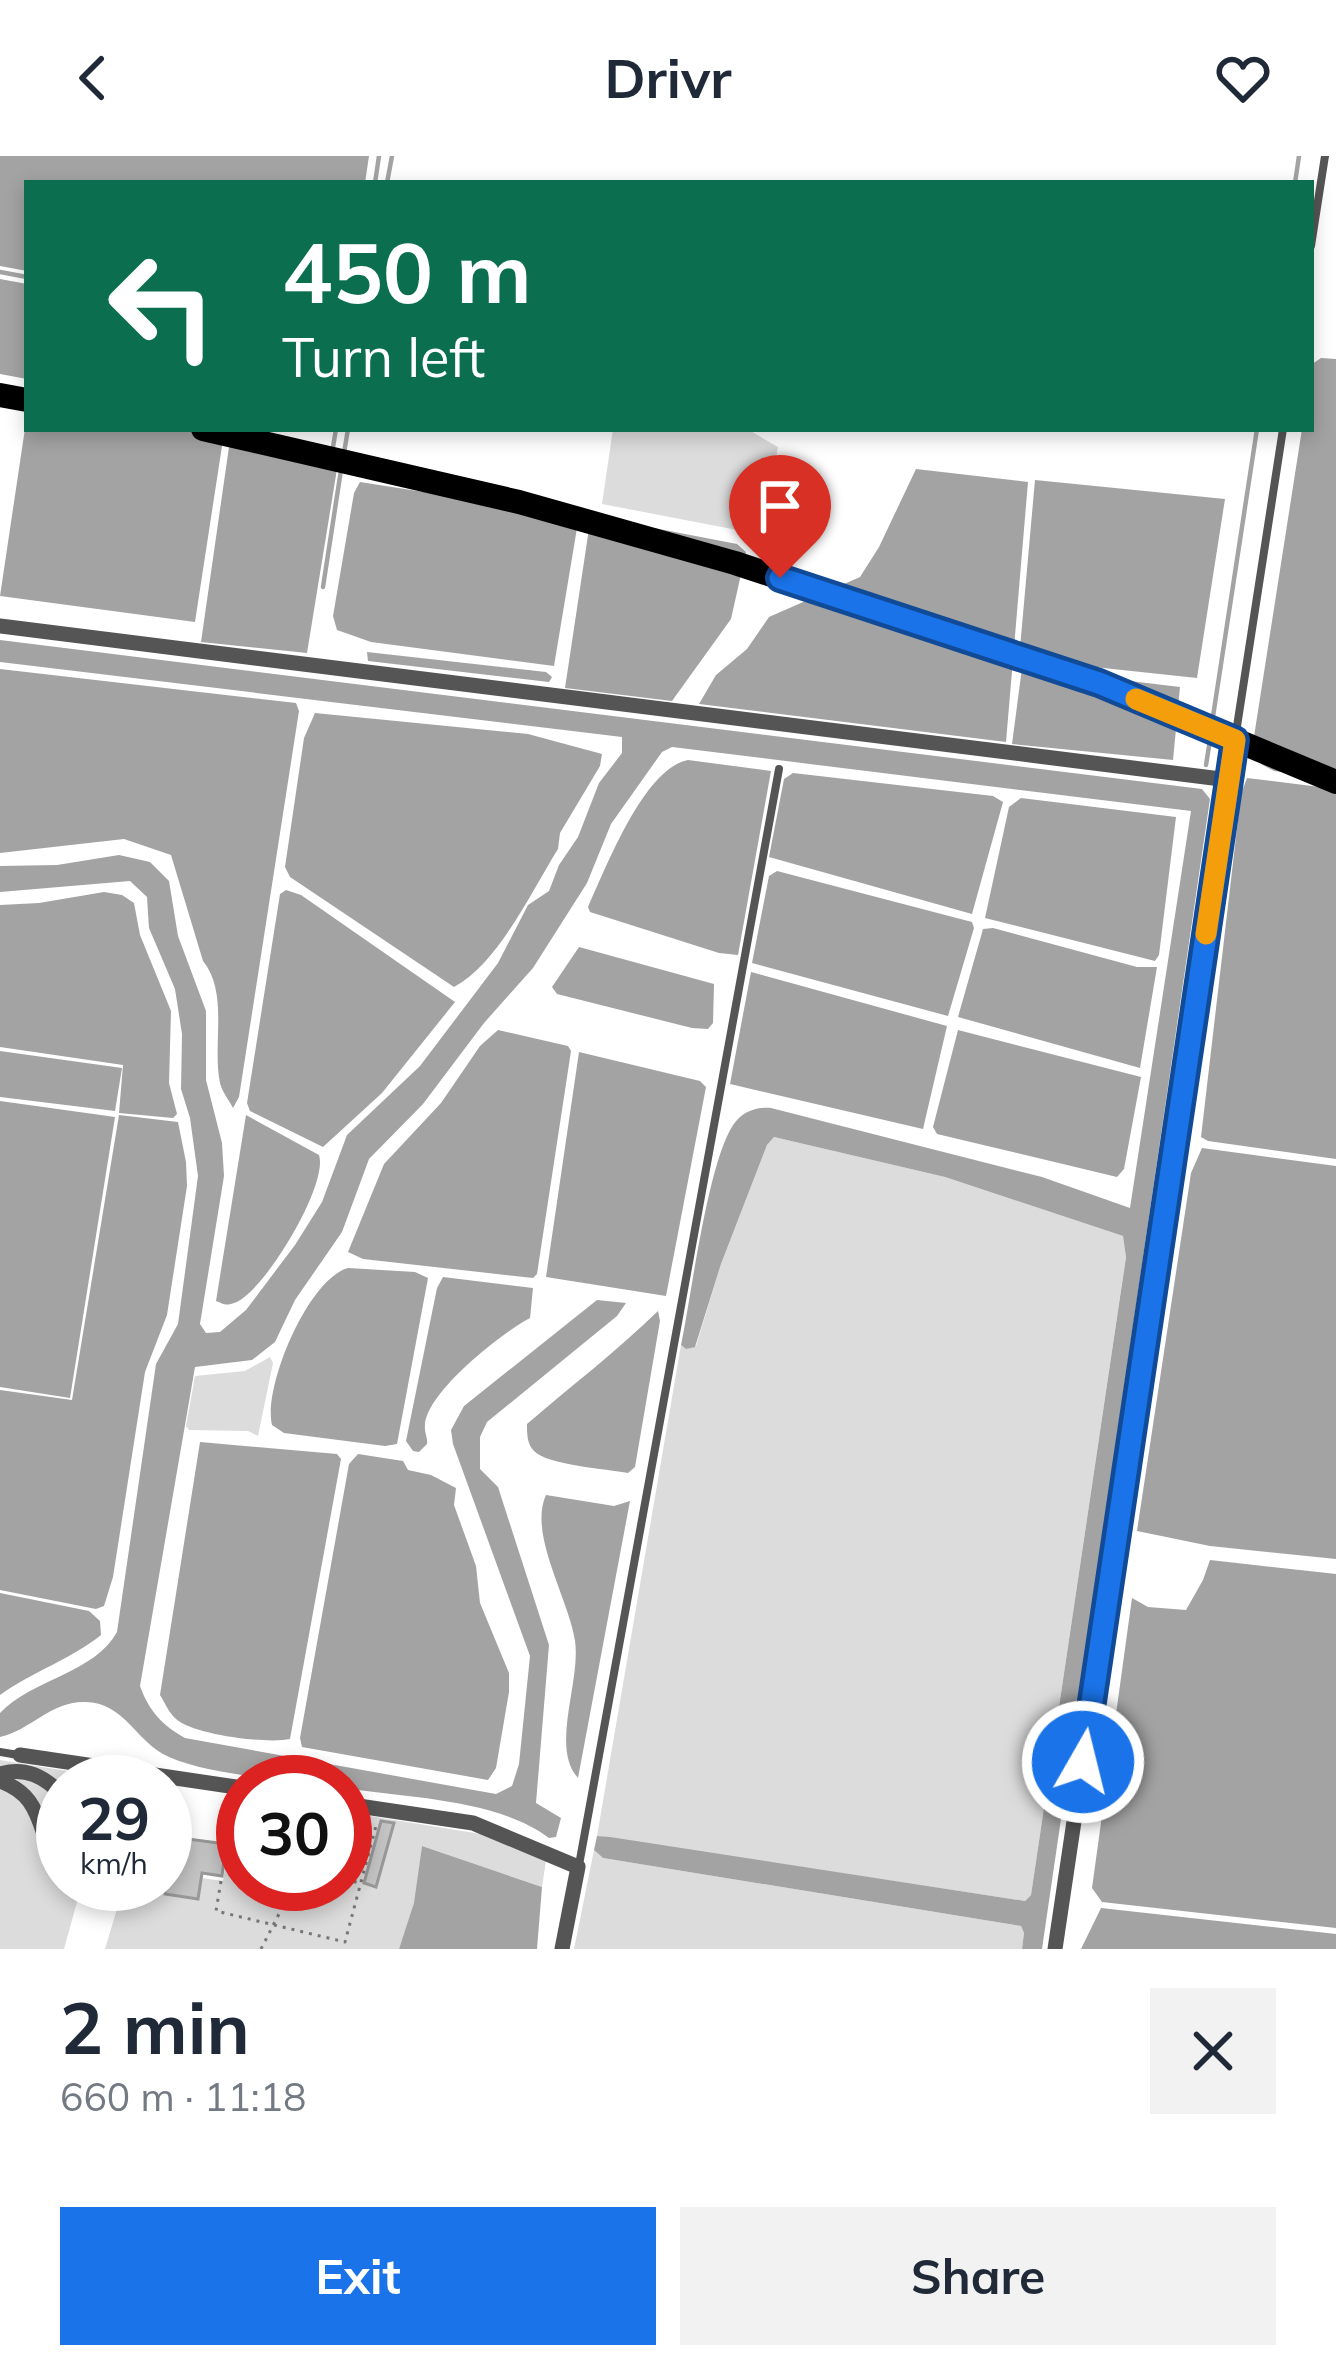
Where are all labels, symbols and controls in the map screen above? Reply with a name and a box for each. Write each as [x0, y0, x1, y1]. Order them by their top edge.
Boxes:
text: Drivr [604, 44, 732, 112]
icon: back [60, 45, 126, 111]
icon: heart [1210, 45, 1276, 111]
text: 450 m [282, 219, 532, 324]
icon: left [84, 228, 240, 384]
text: Turn left [282, 323, 485, 391]
pin [729, 455, 831, 578]
icon: arrive [747, 473, 813, 539]
position arrow [1020, 1699, 1146, 1825]
speed limit sign: 30 [216, 1755, 372, 1911]
text: 29 [78, 1780, 150, 1855]
text: km/h [80, 1844, 148, 1882]
text: 2 min [60, 1982, 250, 2072]
button: close [1150, 1988, 1276, 2114]
text: 660 m · 11:18 [60, 2072, 306, 2121]
button: Exit [60, 2207, 656, 2345]
button: Share [680, 2207, 1276, 2345]

